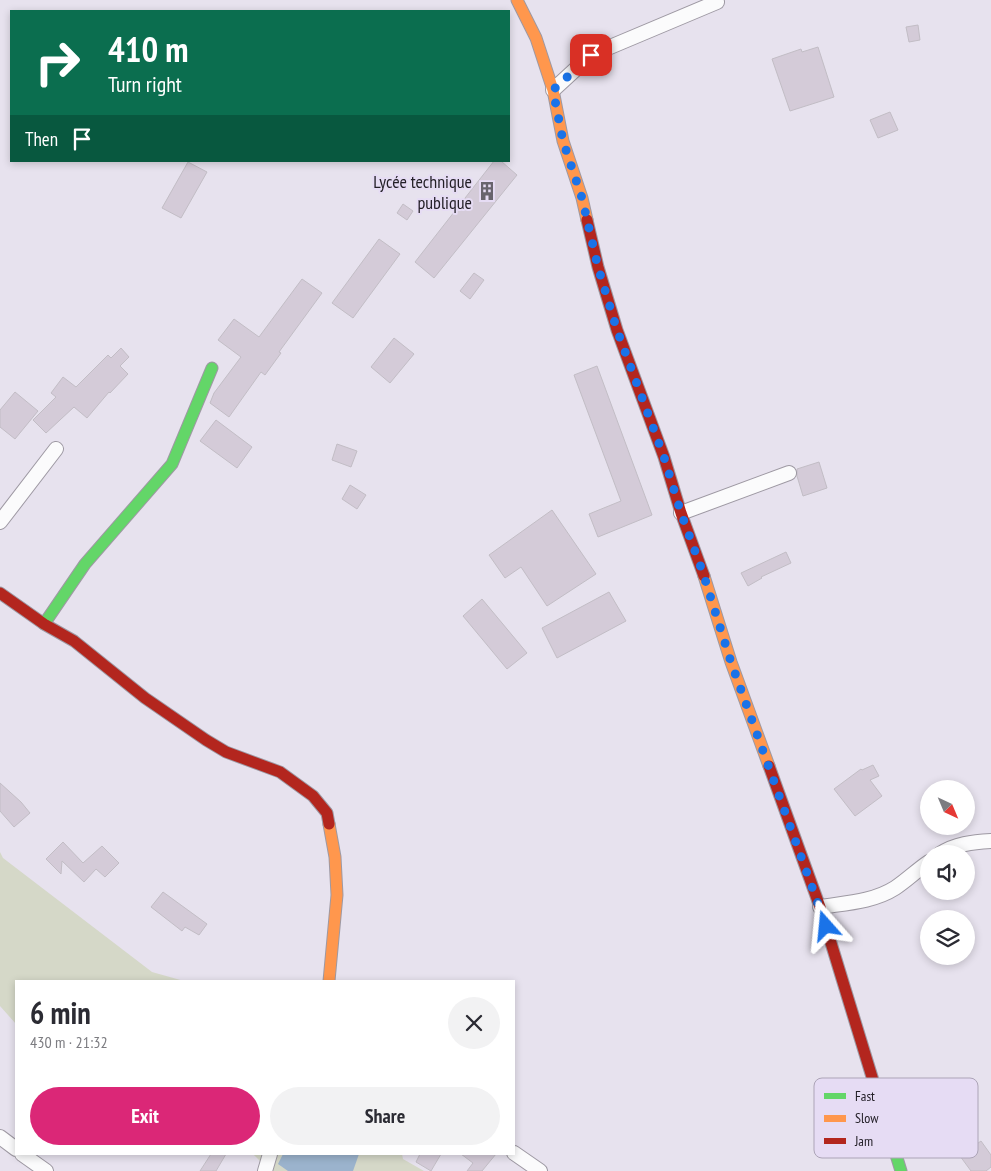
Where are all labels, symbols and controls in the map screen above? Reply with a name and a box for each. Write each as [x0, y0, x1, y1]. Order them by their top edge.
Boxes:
text: 410 m [108, 26, 189, 72]
icon: right [25, 30, 90, 95]
pin [570, 34, 612, 76]
icon: arrive [577, 41, 605, 69]
text: Turn right [108, 70, 182, 98]
icon: arrive [68, 125, 96, 153]
text: Then [25, 127, 58, 151]
place label: Lycée technique publique [373, 170, 472, 214]
building icon: Lycée technique publique [476, 180, 498, 202]
north arrow [920, 780, 975, 835]
map controls [920, 780, 975, 965]
button: sound [920, 845, 975, 900]
position arrow [799, 899, 851, 951]
button: layers [920, 910, 975, 965]
text: 6 min [30, 993, 91, 1032]
button: close [448, 997, 500, 1049]
text: 430 m · 21:32 [30, 1032, 108, 1052]
legend [814, 1078, 978, 1158]
button: Exit [30, 1087, 260, 1145]
button: Share [270, 1087, 500, 1145]
text: Fast [855, 1087, 875, 1105]
text: Slow [855, 1109, 879, 1127]
text: Jam [854, 1132, 873, 1150]

